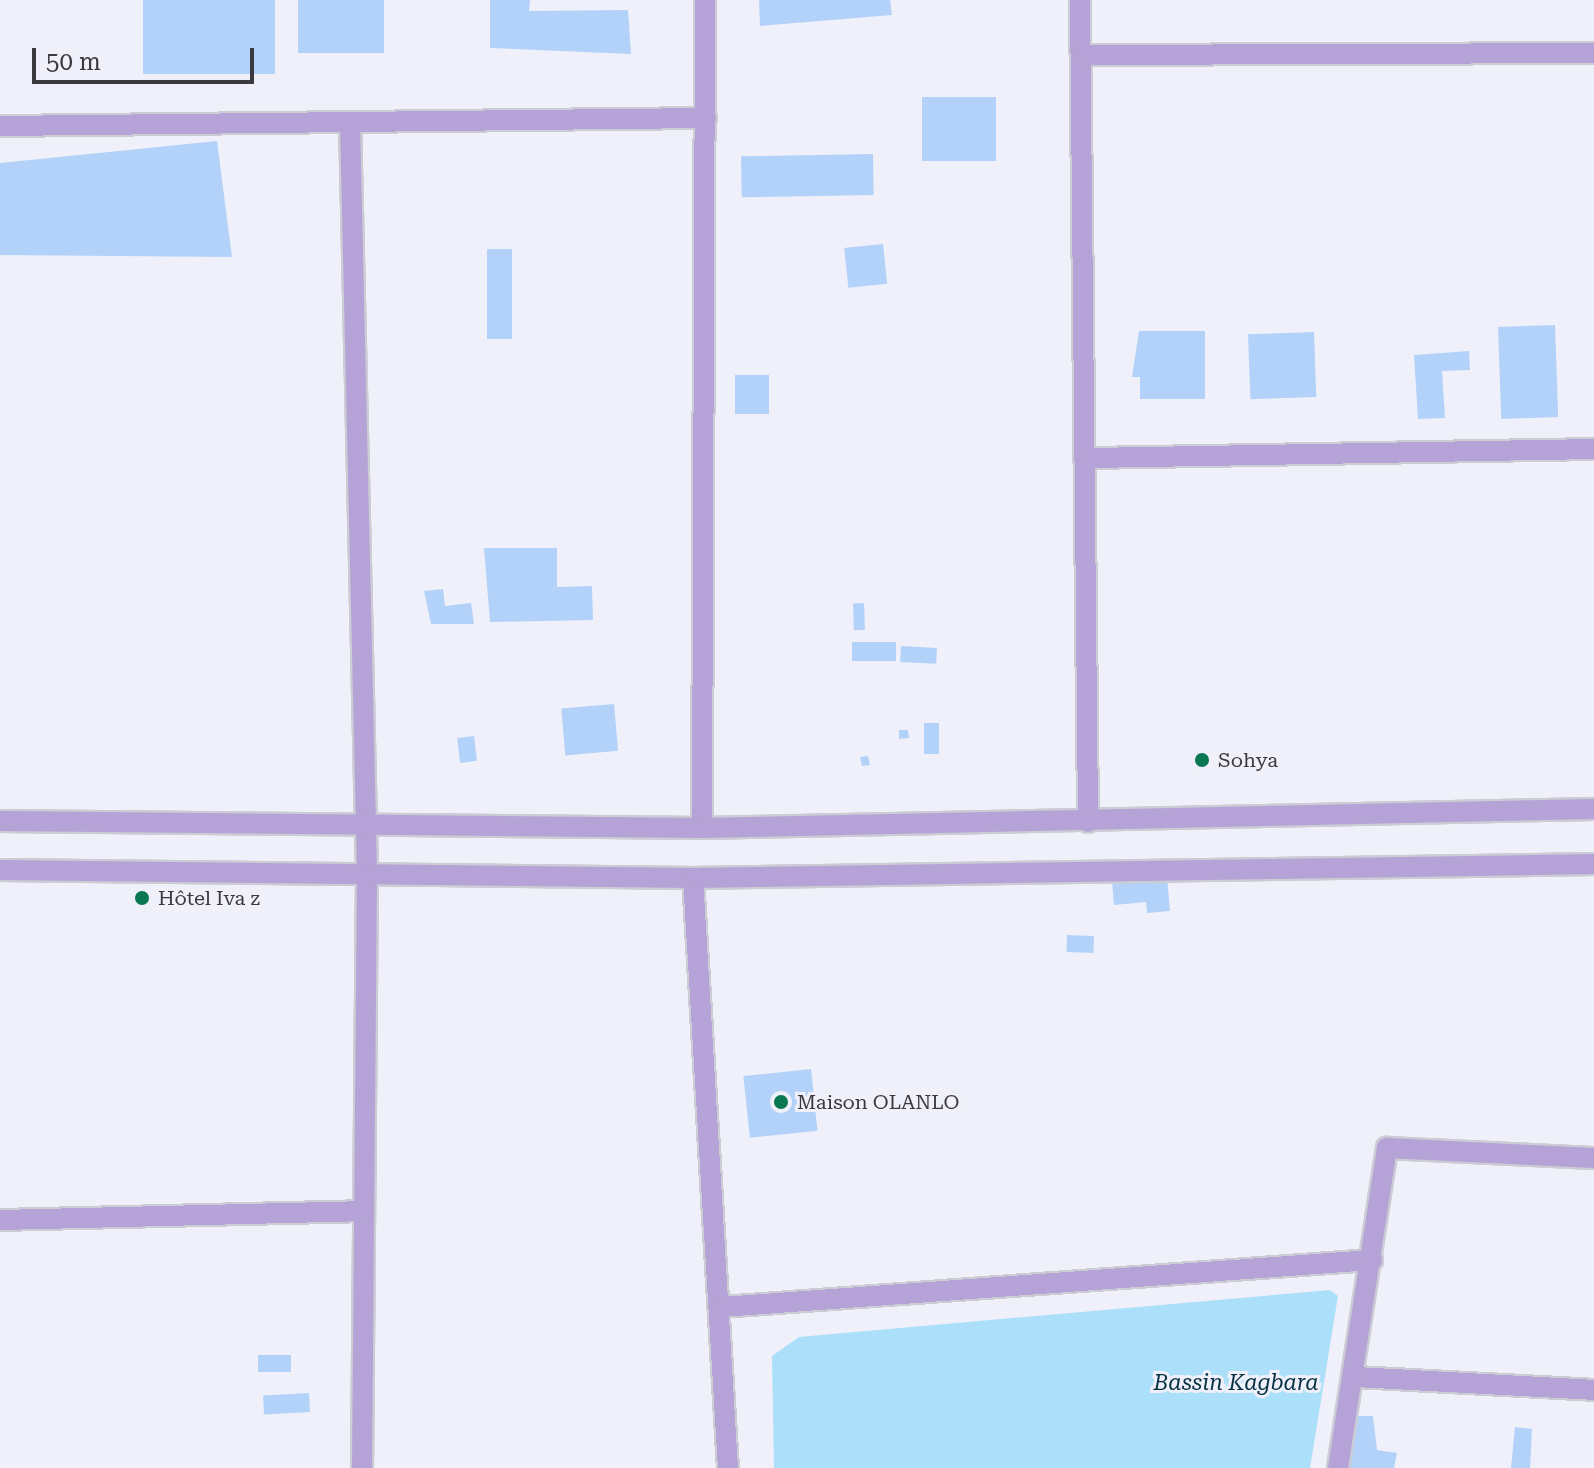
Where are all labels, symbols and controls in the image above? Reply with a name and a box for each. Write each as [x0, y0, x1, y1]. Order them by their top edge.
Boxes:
scale bar [36, 32, 258, 82]
text: 50 m [46, 48, 101, 76]
place label: Sohya [1218, 748, 1278, 772]
marker: Sohya [1193, 751, 1211, 769]
place label: Hôtel Iva z [158, 886, 260, 910]
marker: Hôtel Iva z [133, 889, 151, 907]
place label: Maison OLANLO [797, 1090, 959, 1114]
marker: Maison OLANLO [772, 1093, 790, 1111]
water label: Bassin Kagbara [1153, 1370, 1319, 1396]

